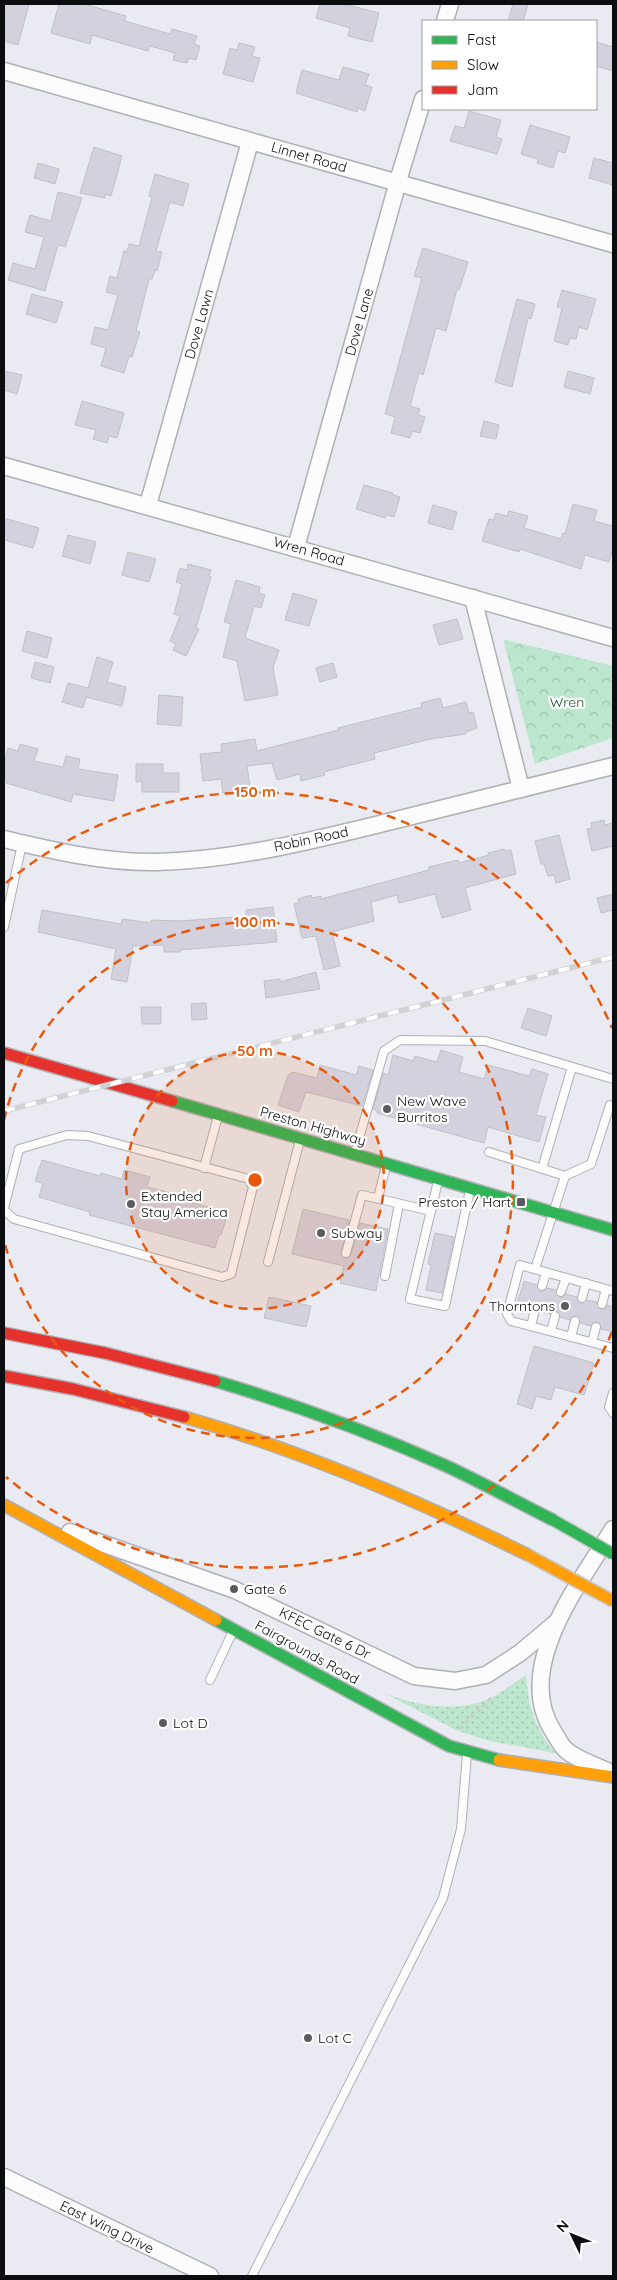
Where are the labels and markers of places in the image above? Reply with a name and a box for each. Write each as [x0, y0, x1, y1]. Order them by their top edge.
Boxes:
place label: New Wave Burritos [397, 1092, 467, 1126]
marker: New Wave Burritos [381, 1103, 393, 1115]
centre of rings [246, 1171, 264, 1189]
place label: Extended Stay America [141, 1187, 228, 1221]
place label: Preston / Hart [418, 1193, 511, 1211]
marker: Preston / Hart [515, 1196, 527, 1208]
marker: Extended Stay America [125, 1198, 137, 1210]
place label: Subway [331, 1224, 382, 1242]
marker: Subway [315, 1227, 327, 1239]
place label: Thorntons [489, 1297, 555, 1315]
marker: Thorntons [559, 1300, 571, 1312]
place label: Gate 6 [244, 1580, 287, 1598]
marker: Gate 6 [228, 1583, 240, 1595]
place label: Lot D [173, 1714, 208, 1732]
marker: Lot D [157, 1717, 169, 1729]
place label: Lot C [318, 2029, 352, 2047]
marker: Lot C [302, 2032, 314, 2044]

